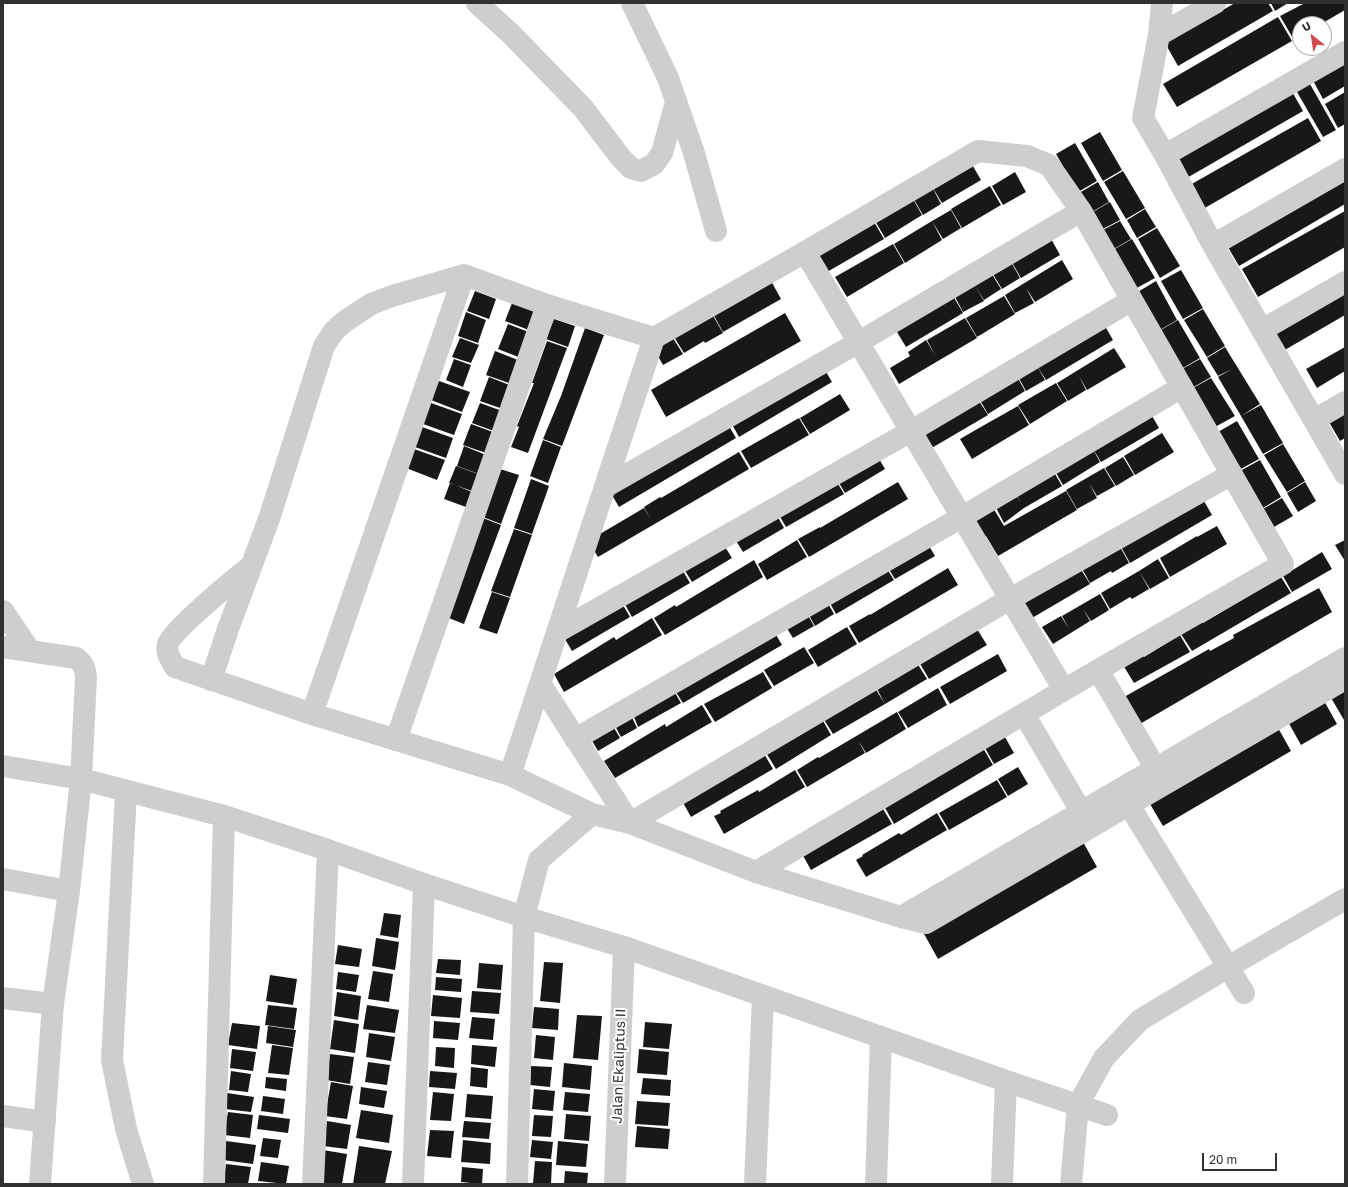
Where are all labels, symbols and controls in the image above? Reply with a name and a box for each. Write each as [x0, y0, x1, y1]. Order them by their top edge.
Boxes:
north arrow [1292, 16, 1332, 56]
text: U [1300, 18, 1313, 34]
street label: Jalan Ekaliptus II [609, 1008, 629, 1124]
scale bar [1204, 1145, 1279, 1171]
text: 20 m [1209, 1152, 1237, 1167]

